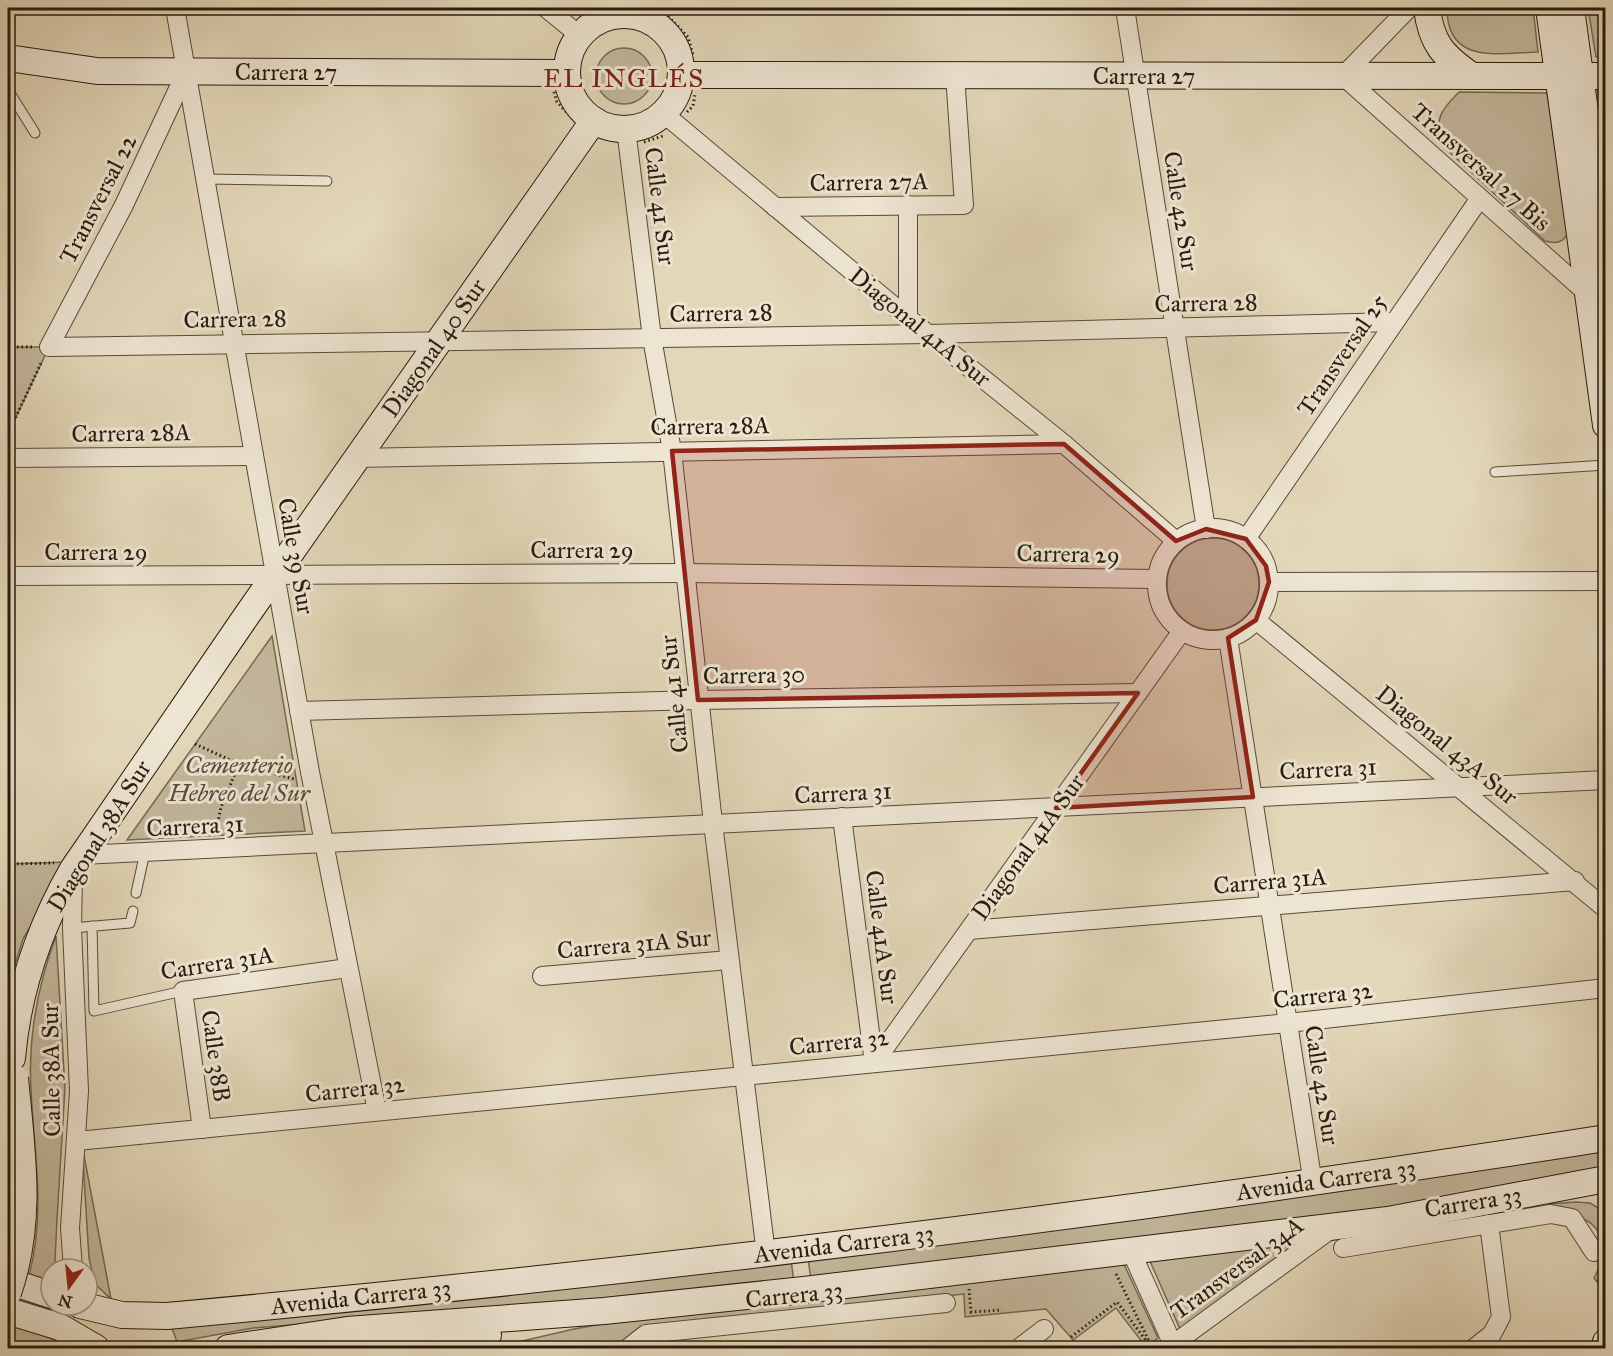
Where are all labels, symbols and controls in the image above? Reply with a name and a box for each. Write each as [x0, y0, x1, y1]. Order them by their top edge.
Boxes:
street label: Carrera 27 [235, 57, 337, 87]
street label: Carrera 27 [1093, 61, 1195, 91]
district label: EL INGLÉS [543, 62, 705, 94]
street label: Transversal 27 Bis [1405, 96, 1557, 238]
street label: Transversal 22 [53, 129, 143, 269]
street label: Calle 41 Sur [638, 146, 682, 266]
street label: Calle 42 Sur [1157, 149, 1205, 273]
street label: Carrera 27A [809, 166, 929, 198]
street label: Diagonal 41A Sur [843, 261, 997, 393]
street label: Diagonal 40 Sur [375, 273, 493, 423]
street label: Carrera 28 [1154, 287, 1258, 319]
street label: Transversal 25 [1290, 288, 1394, 422]
street label: Carrera 28 [669, 297, 773, 329]
street label: Carrera 28 [183, 303, 287, 335]
street label: Carrera 28A [650, 410, 770, 442]
street label: Carrera 28A [71, 417, 191, 449]
street label: Calle 39 Sur [271, 495, 321, 617]
street label: Carrera 29 [530, 535, 634, 565]
street label: Carrera 29 [44, 537, 148, 567]
street label: Carrera 29 [1016, 538, 1120, 570]
street label: Calle 41 Sur [653, 634, 695, 754]
street label: Carrera 30 [703, 659, 805, 691]
street label: Diagonal 43A Sur [1370, 679, 1524, 811]
park label: Cementerio Hebreo del Sur [167, 750, 312, 808]
street label: Carrera 31 [1278, 751, 1378, 787]
street label: Diagonal 38A Sur [40, 755, 158, 917]
street label: Diagonal 41A Sur [965, 768, 1091, 926]
street label: Carrera 31 [793, 775, 893, 811]
street label: Carrera 31 [145, 808, 245, 844]
street label: Carrera 31A [1212, 861, 1328, 901]
street label: Calle 41A Sur [859, 869, 905, 1005]
street label: Carrera 31A Sur [556, 922, 712, 966]
street label: Carrera 31A [158, 939, 276, 987]
street label: Carrera 32 [1272, 975, 1374, 1015]
street label: Calle 38A Sur [35, 1003, 67, 1137]
street label: Calle 38B [195, 1008, 237, 1104]
street label: Carrera 32 [788, 1022, 890, 1062]
street label: Calle 42 Sur [1298, 1023, 1346, 1147]
street label: Carrera 32 [304, 1069, 406, 1109]
street label: Avenida Carrera 33 [1233, 1153, 1418, 1208]
street label: Carrera 33 [1422, 1180, 1524, 1224]
street label: Transversal 34A [1165, 1210, 1309, 1326]
street label: Avenida Carrera 33 [751, 1218, 936, 1270]
north arrow [39, 1257, 99, 1317]
street label: Avenida Carrera 33 [268, 1273, 453, 1321]
street label: Carrera 33 [744, 1275, 844, 1315]
text: N [56, 1290, 74, 1312]

